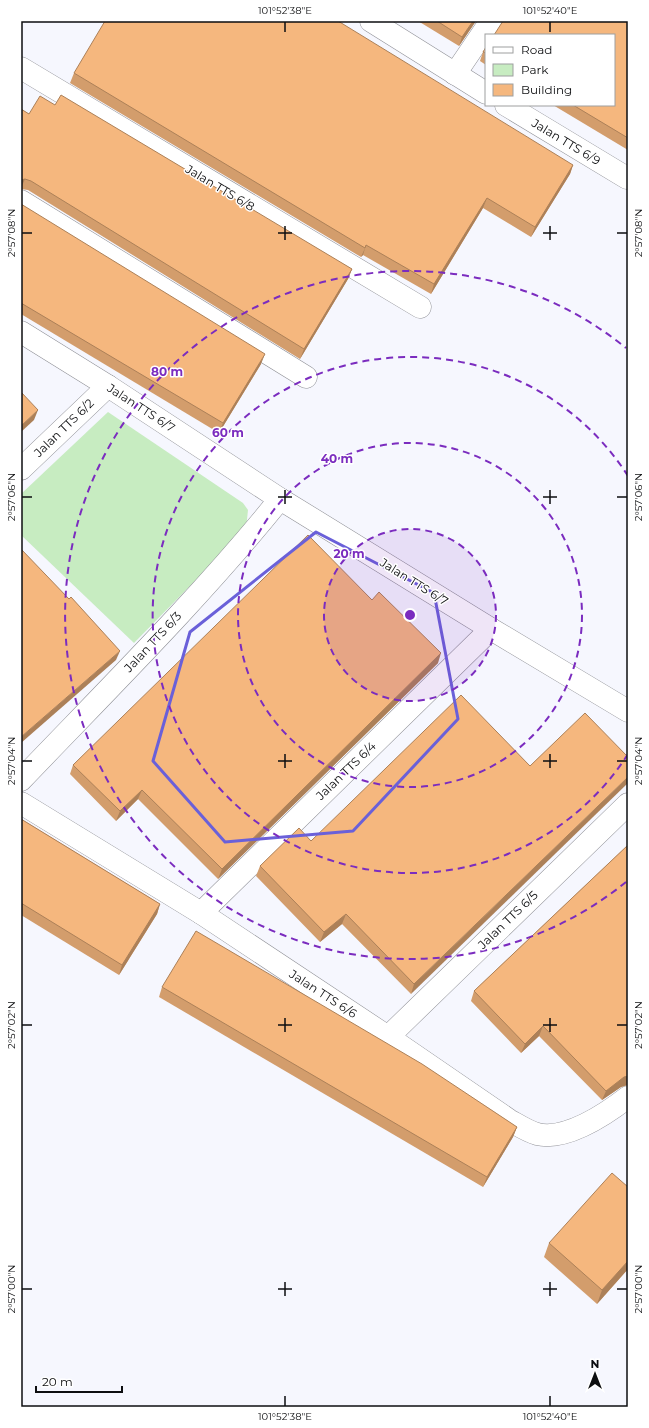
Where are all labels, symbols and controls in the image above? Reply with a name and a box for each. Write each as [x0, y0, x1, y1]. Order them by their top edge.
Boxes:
text: 101°52'38"E [258, 4, 312, 17]
text: 101°52'40"E [523, 4, 578, 17]
legend [485, 34, 615, 106]
text: Road [521, 42, 552, 57]
text: Park [521, 62, 549, 77]
text: Building [521, 82, 572, 97]
street label: Jalan TTS 6/9 [528, 115, 603, 168]
street label: Jalan TTS 6/8 [182, 161, 258, 214]
text: 2°57'08"N [5, 209, 18, 257]
text: 2°57'08"N [632, 209, 645, 257]
text: 80 m [151, 364, 183, 379]
street label: Jalan TTS 6/7 [104, 380, 178, 435]
street label: Jalan TTS 6/2 [30, 395, 97, 461]
text: 60 m [212, 425, 244, 440]
text: 40 m [321, 451, 353, 466]
text: 2°57'06"N [5, 473, 18, 521]
text: 2°57'06"N [632, 473, 645, 521]
text: 20 m [333, 546, 365, 561]
street label: Jalan TTS 6/7 [377, 554, 451, 609]
street label: Jalan TTS 6/3 [120, 608, 185, 676]
centre of rings [403, 608, 417, 622]
text: 2°57'04"N [5, 737, 18, 785]
text: 2°57'04"N [632, 737, 645, 785]
street label: Jalan TTS 6/4 [312, 738, 379, 804]
street label: Jalan TTS 6/5 [474, 887, 541, 953]
street label: Jalan TTS 6/6 [286, 966, 360, 1021]
text: 2°57'02"N [5, 1001, 18, 1049]
text: 2°57'02"N [632, 1001, 645, 1049]
text: 2°57'00"N [5, 1265, 18, 1313]
text: 2°57'00"N [632, 1265, 645, 1313]
north arrow [575, 1354, 615, 1394]
text: N [591, 1357, 599, 1371]
scale bar [36, 1368, 122, 1394]
text: 20 m [42, 1374, 73, 1389]
text: 101°52'38"E [258, 1410, 312, 1423]
text: 101°52'40"E [523, 1410, 578, 1423]

